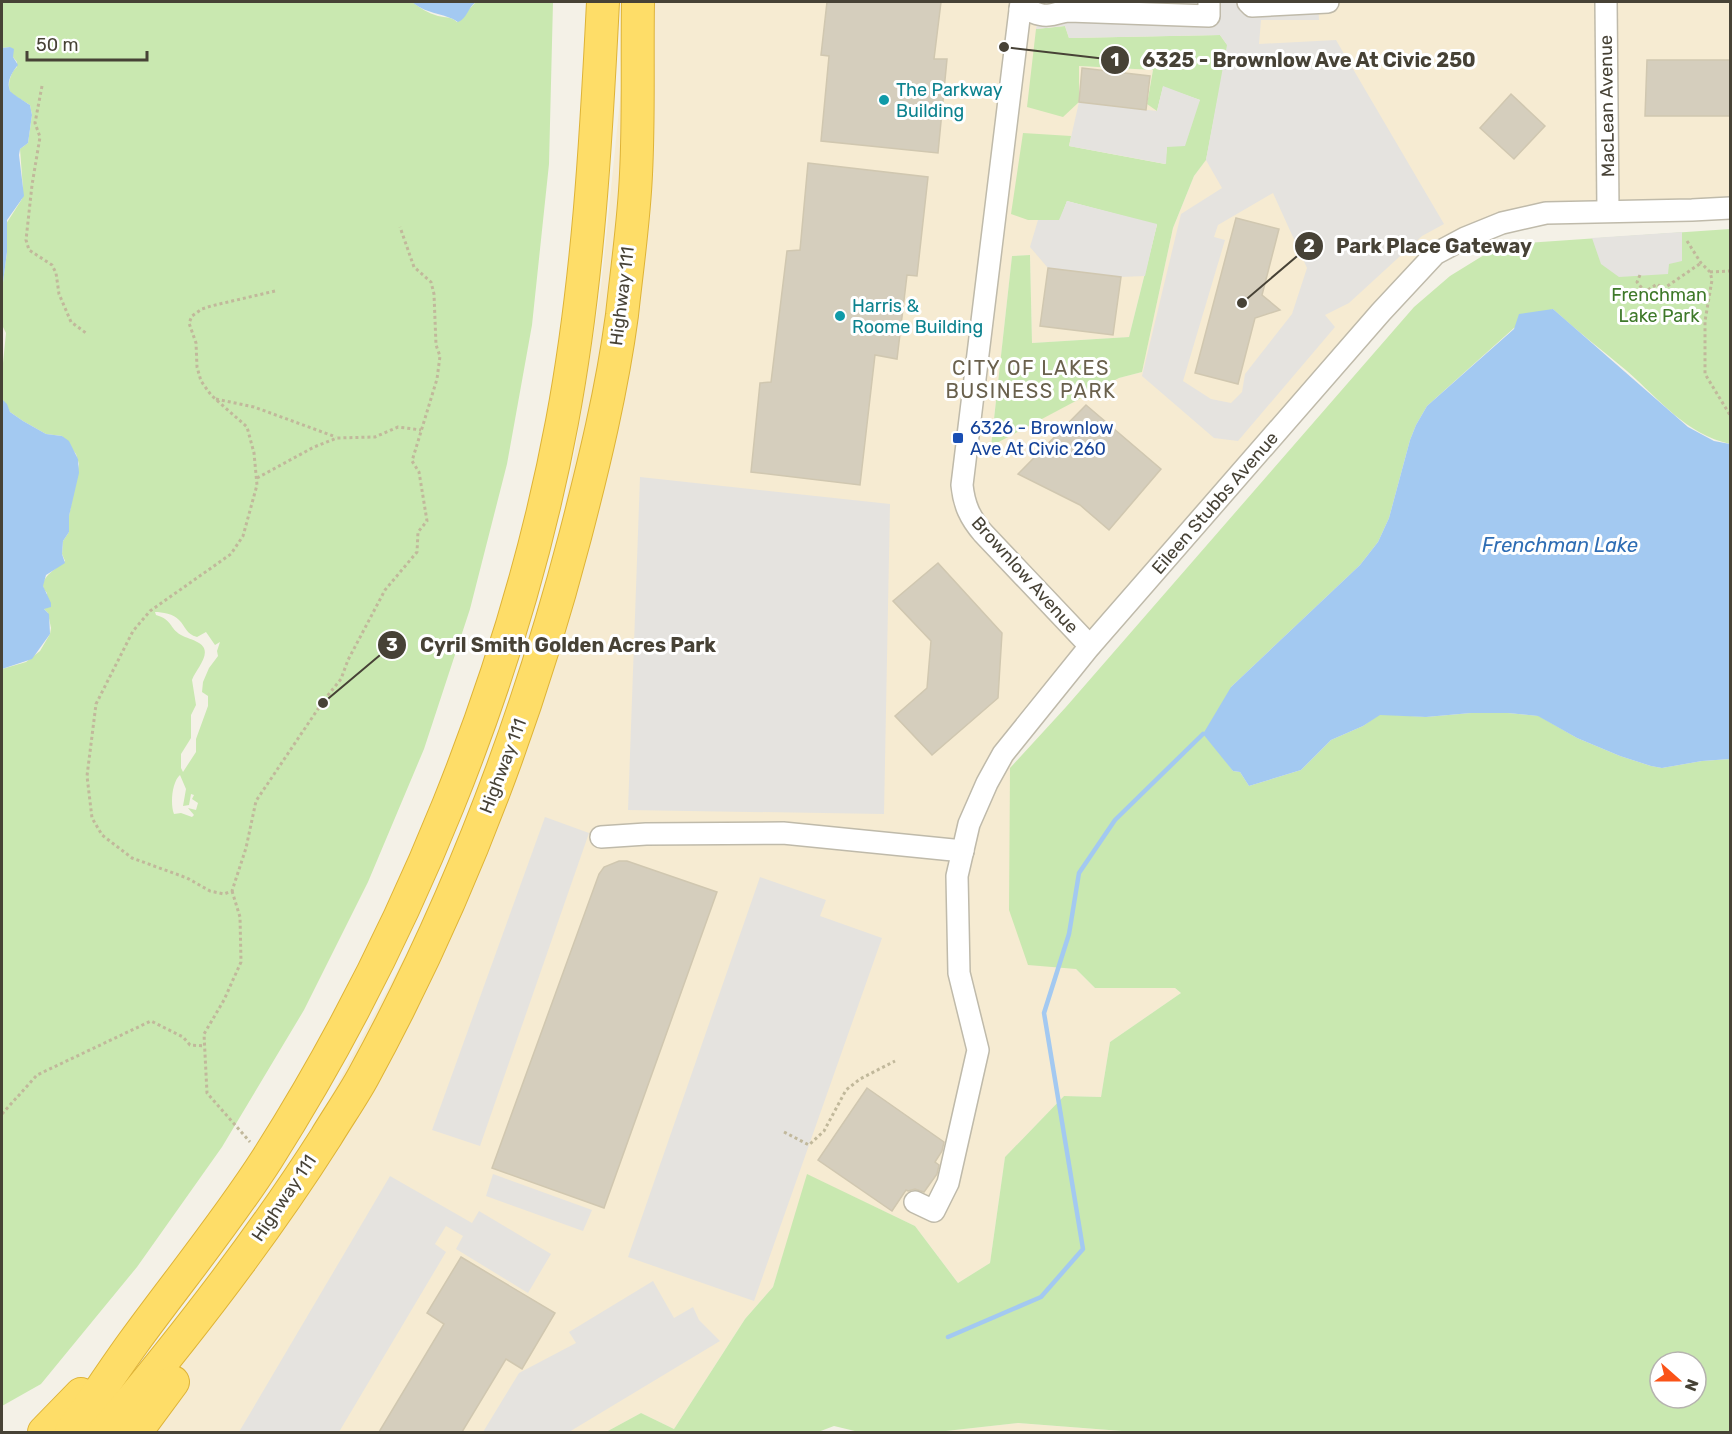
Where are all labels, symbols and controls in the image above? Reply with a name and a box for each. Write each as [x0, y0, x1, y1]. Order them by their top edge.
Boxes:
scale bar [27, 24, 147, 62]
text: 50 m [36, 34, 79, 56]
street label: MacLean Avenue [1595, 35, 1619, 177]
callout: 6325 - Brownlow Ave At Civic 250 [1100, 41, 1489, 79]
text: 6325 - Brownlow Ave At Civic 250 [1142, 48, 1476, 72]
text: 1 [1111, 49, 1119, 71]
place label: The Parkway Building [896, 79, 1003, 122]
marker: The Parkway Building [877, 93, 891, 107]
callout: Park Place Gateway [1294, 227, 1544, 265]
text: Park Place Gateway [1336, 234, 1532, 258]
text: 2 [1303, 235, 1315, 257]
street label: Highway 111 [605, 245, 639, 347]
park label: Frenchman Lake Park [1611, 284, 1707, 327]
place label: Harris & Roome Building [852, 295, 983, 338]
marker: Harris & Roome Building [833, 309, 847, 323]
district label: CITY OF LAKES BUSINESS PARK [945, 356, 1117, 403]
place label: 6326 - Brownlow Ave At Civic 260 [970, 417, 1114, 460]
street label: Eileen Stubbs Avenue [1147, 427, 1283, 579]
marker: 6326 - Brownlow Ave At Civic 260 [951, 431, 965, 445]
street label: Brownlow Avenue [967, 512, 1083, 638]
water label: Frenchman Lake [1482, 533, 1638, 557]
callout: Cyril Smith Golden Acres Park [377, 626, 728, 664]
text: Cyril Smith Golden Acres Park [420, 633, 716, 657]
text: 3 [386, 634, 398, 656]
street label: Highway 111 [475, 716, 531, 816]
street label: Highway 111 [247, 1151, 321, 1245]
north arrow [1648, 1350, 1708, 1410]
text: N [1681, 1376, 1702, 1394]

